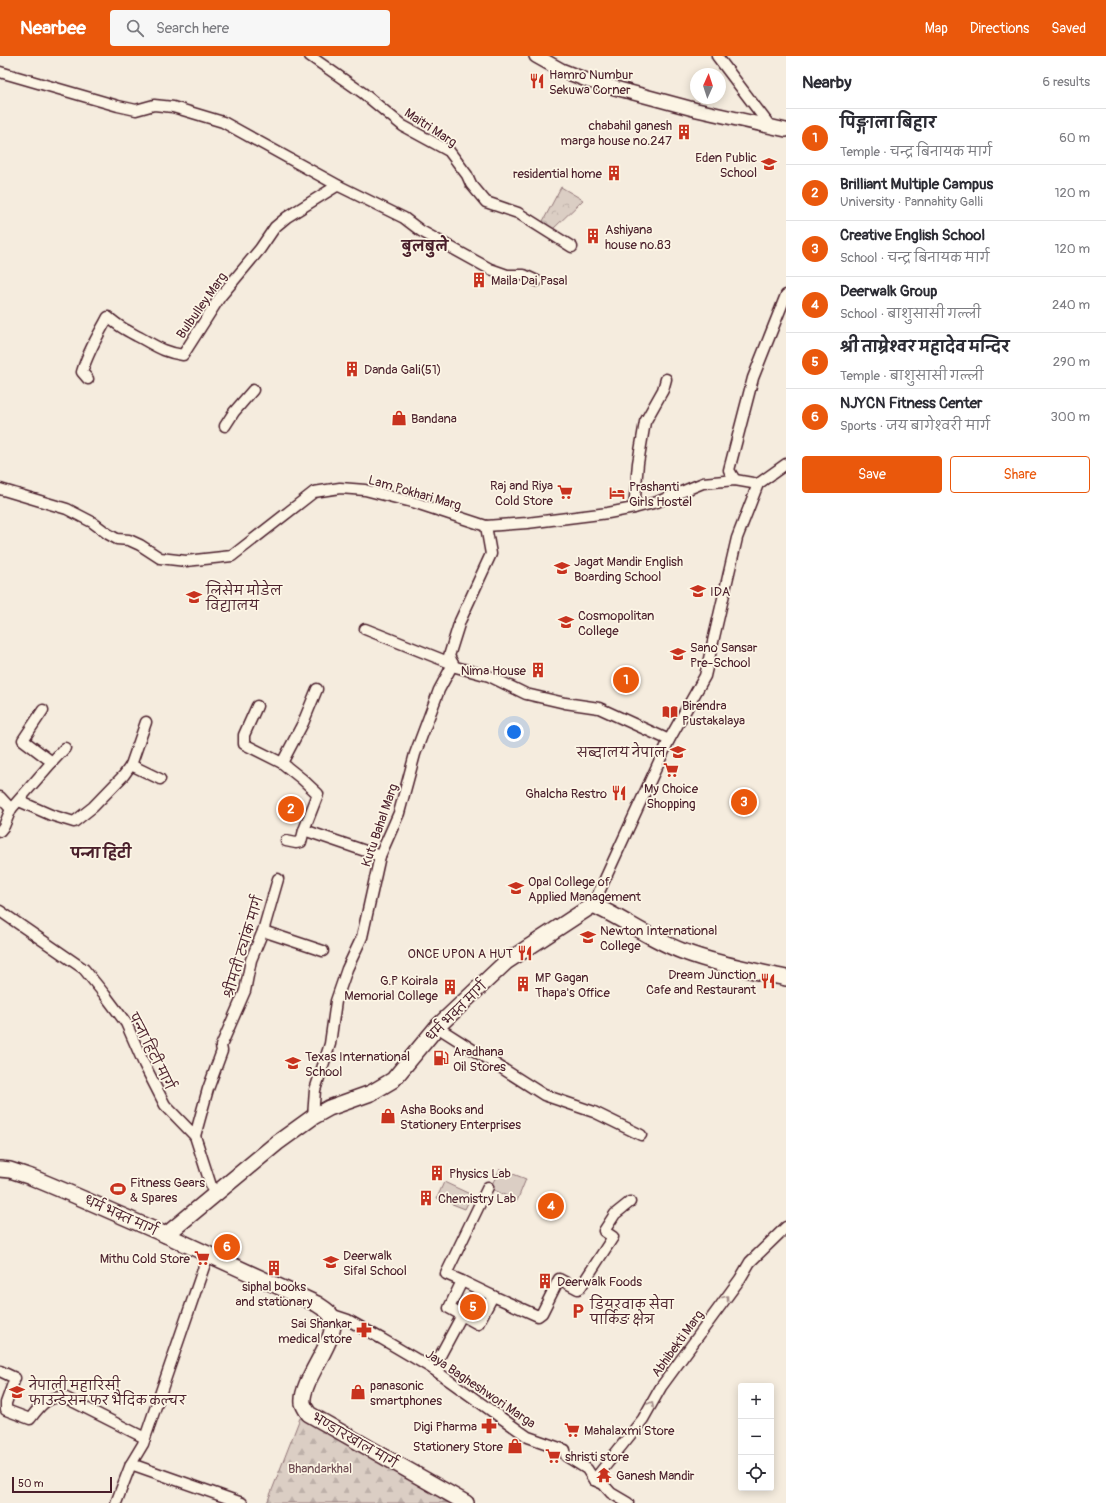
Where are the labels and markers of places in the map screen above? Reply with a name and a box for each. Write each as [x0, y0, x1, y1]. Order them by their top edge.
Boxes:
place label: Hamro Numbur Sekuwa Corner [549, 67, 633, 98]
restaurant icon: Hamro Numbur Sekuwa Corner [528, 72, 546, 90]
place label: chabahil ganesh marga house no.247 [561, 118, 672, 149]
building icon: chabahil ganesh marga house no.247 [675, 123, 693, 141]
place label: Eden Public School [695, 150, 757, 181]
school or university icon: Eden Public School [760, 155, 778, 173]
building icon: residential home [605, 164, 623, 182]
place label: residential home [513, 166, 603, 182]
place label: Ashiyana house no.83 [605, 222, 671, 253]
building icon: Ashiyana house no.83 [584, 227, 602, 245]
building icon: Maila Dai Pasal [470, 271, 488, 289]
place label: Maila Dai Pasal [491, 273, 568, 289]
building icon: Danda Gali(51) [343, 360, 361, 378]
place label: Danda Gali(51) [364, 362, 441, 378]
shop icon: Bandana [390, 409, 408, 427]
place label: Bandana [411, 411, 457, 427]
place label: Raj and Riya Cold Store [490, 478, 554, 509]
place label: Prashanti Girls Hostel [629, 479, 692, 510]
supermarket icon: Raj and Riya Cold Store [556, 483, 574, 501]
hotel icon: Prashanti Girls Hostel [608, 484, 626, 502]
place label: Jagat Mandir English Boarding School [574, 554, 683, 585]
school or university icon: Jagat Mandir English Boarding School [553, 559, 571, 577]
place label: लिसेम मोडेल विद्यालय [205, 579, 283, 614]
school or university icon: IDA [689, 582, 707, 600]
place label: IDA [710, 584, 731, 600]
school or university icon: लिसेम मोडेल विद्यालय [185, 588, 203, 606]
place label: Cosmopolitan College [578, 608, 654, 639]
school or university icon: Cosmopolitan College [557, 613, 575, 631]
place label: Sano Sansar Pre-School [690, 640, 758, 671]
school or university icon: Sano Sansar Pre-School [669, 645, 687, 663]
building icon: Nima House [529, 661, 547, 679]
place label: Nima House [461, 663, 527, 679]
pin: 1 [613, 665, 639, 695]
place label: Birendra Pustakalaya [682, 698, 745, 729]
library icon: Birendra Pustakalaya [661, 703, 679, 721]
place label: सब्दालय नेपाल [575, 742, 667, 761]
school or university icon: सब्दालय नेपाल [669, 743, 687, 761]
supermarket icon: My Choice Shopping [662, 761, 680, 779]
place label: My Choice Shopping [644, 781, 699, 812]
restaurant icon: Ghalcha Restro [610, 784, 628, 802]
place label: Ghalcha Restro [525, 786, 607, 802]
pin: 3 [731, 787, 757, 817]
pin: 2 [278, 794, 304, 824]
place label: Opal College of Applied Management [528, 874, 642, 905]
school or university icon: Opal College of Applied Management [507, 879, 525, 897]
place label: Newton International College [600, 923, 717, 954]
school or university icon: Newton International College [579, 928, 597, 946]
restaurant icon: ONCE UPON A HUT [516, 944, 534, 962]
place label: ONCE UPON A HUT [407, 946, 513, 962]
place label: Dream Junction Cafe and Restaurant [646, 967, 757, 998]
place label: MP Gagan Thapa's Office [535, 970, 610, 1001]
restaurant icon: Dream Junction Cafe and Restaurant [759, 972, 777, 990]
place label: G.P Koirala Memorial College [344, 973, 439, 1004]
building icon: MP Gagan Thapa's Office [514, 975, 532, 993]
building icon: G.P Koirala Memorial College [441, 978, 459, 996]
place label: Aradhana Oil Stores [453, 1044, 506, 1075]
place label: Texas International School [305, 1049, 410, 1080]
fuel station icon: Aradhana Oil Stores [432, 1049, 450, 1067]
school or university icon: Texas International School [284, 1054, 302, 1072]
place label: Asha Books and Stationery Enterprises [400, 1102, 521, 1133]
shop icon: Asha Books and Stationery Enterprises [379, 1107, 397, 1125]
building icon: Physics Lab [428, 1164, 446, 1182]
place label: Physics Lab [449, 1166, 511, 1182]
place label: Fitness Gears & Spares [130, 1175, 205, 1206]
sports icon: Fitness Gears & Spares [109, 1180, 127, 1198]
building icon: Chemistry Lab [417, 1189, 435, 1207]
place label: Chemistry Lab [438, 1191, 516, 1207]
pin: 4 [538, 1191, 564, 1221]
pin: 6 [214, 1232, 240, 1262]
place label: Deerwalk Sifal School [343, 1248, 407, 1279]
supermarket icon: Mithu Cold Store [193, 1249, 211, 1267]
place label: Mithu Cold Store [100, 1251, 191, 1267]
school or university icon: Deerwalk Sifal School [322, 1253, 340, 1271]
building icon: siphal books and stationary [265, 1259, 283, 1277]
building icon: Deerwalk Foods [536, 1272, 554, 1290]
place label: Deerwalk Foods [557, 1274, 642, 1290]
place label: siphal books and stationary [236, 1279, 313, 1310]
pin: 5 [460, 1292, 486, 1322]
place label: डियरवाक सेवा पार्किङ क्षेत्र [589, 1293, 675, 1328]
parking icon: डियरवाक सेवा पार्किङ क्षेत्र [569, 1302, 587, 1320]
place label: Sai Shankar medical store [278, 1316, 353, 1347]
pharmacy icon: Sai Shankar medical store [355, 1321, 373, 1339]
place label: नेपाली महारिसी फाउन्डेसन फर भैदिक कल्चर [28, 1375, 187, 1409]
place label: panasonic smartphones [370, 1378, 442, 1409]
school or university icon: नेपाली महारिसी फाउन्डेसन फर भैदिक कल्चर [8, 1383, 26, 1401]
shop icon: panasonic smartphones [349, 1383, 367, 1401]
pharmacy icon: Digi Pharma [480, 1417, 498, 1435]
place label: Digi Pharma [413, 1419, 477, 1435]
supermarket icon: Mahalaxmi Store [563, 1421, 581, 1439]
place label: Mahalaxmi Store [584, 1423, 675, 1439]
shop icon: Stationery Store [506, 1437, 524, 1455]
place label: Stationery Store [413, 1439, 504, 1455]
supermarket icon: shristi store [544, 1447, 562, 1465]
place label: shristi store [565, 1449, 629, 1465]
temple icon: Ganesh Mandir [595, 1466, 613, 1484]
place label: Ganesh Mandir [616, 1468, 695, 1484]

